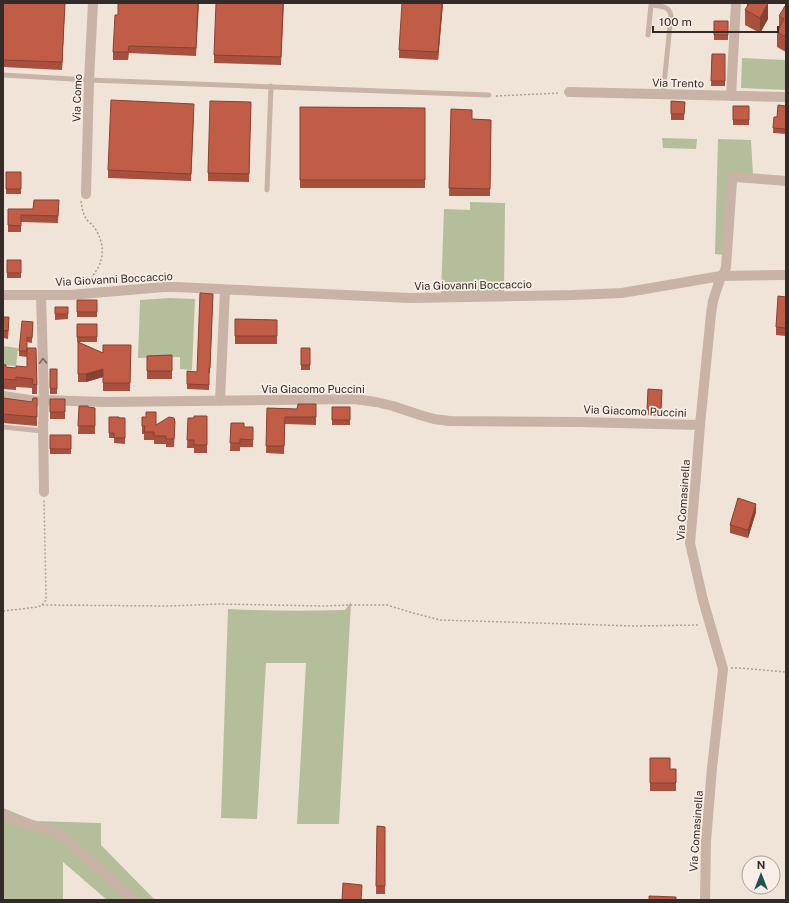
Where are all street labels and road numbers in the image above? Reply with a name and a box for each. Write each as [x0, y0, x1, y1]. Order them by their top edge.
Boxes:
street label: Via Como [70, 74, 84, 122]
street label: Via Trento [652, 77, 704, 89]
street label: Via Giovanni Boccaccio [55, 270, 173, 288]
street label: Via Giovanni Boccaccio [414, 278, 532, 292]
street label: Via Giacomo Puccini [261, 383, 365, 395]
street label: Via Giacomo Puccini [583, 403, 687, 419]
street label: Via Comasinella [674, 459, 692, 541]
street label: Via Comasinella [687, 790, 705, 872]

